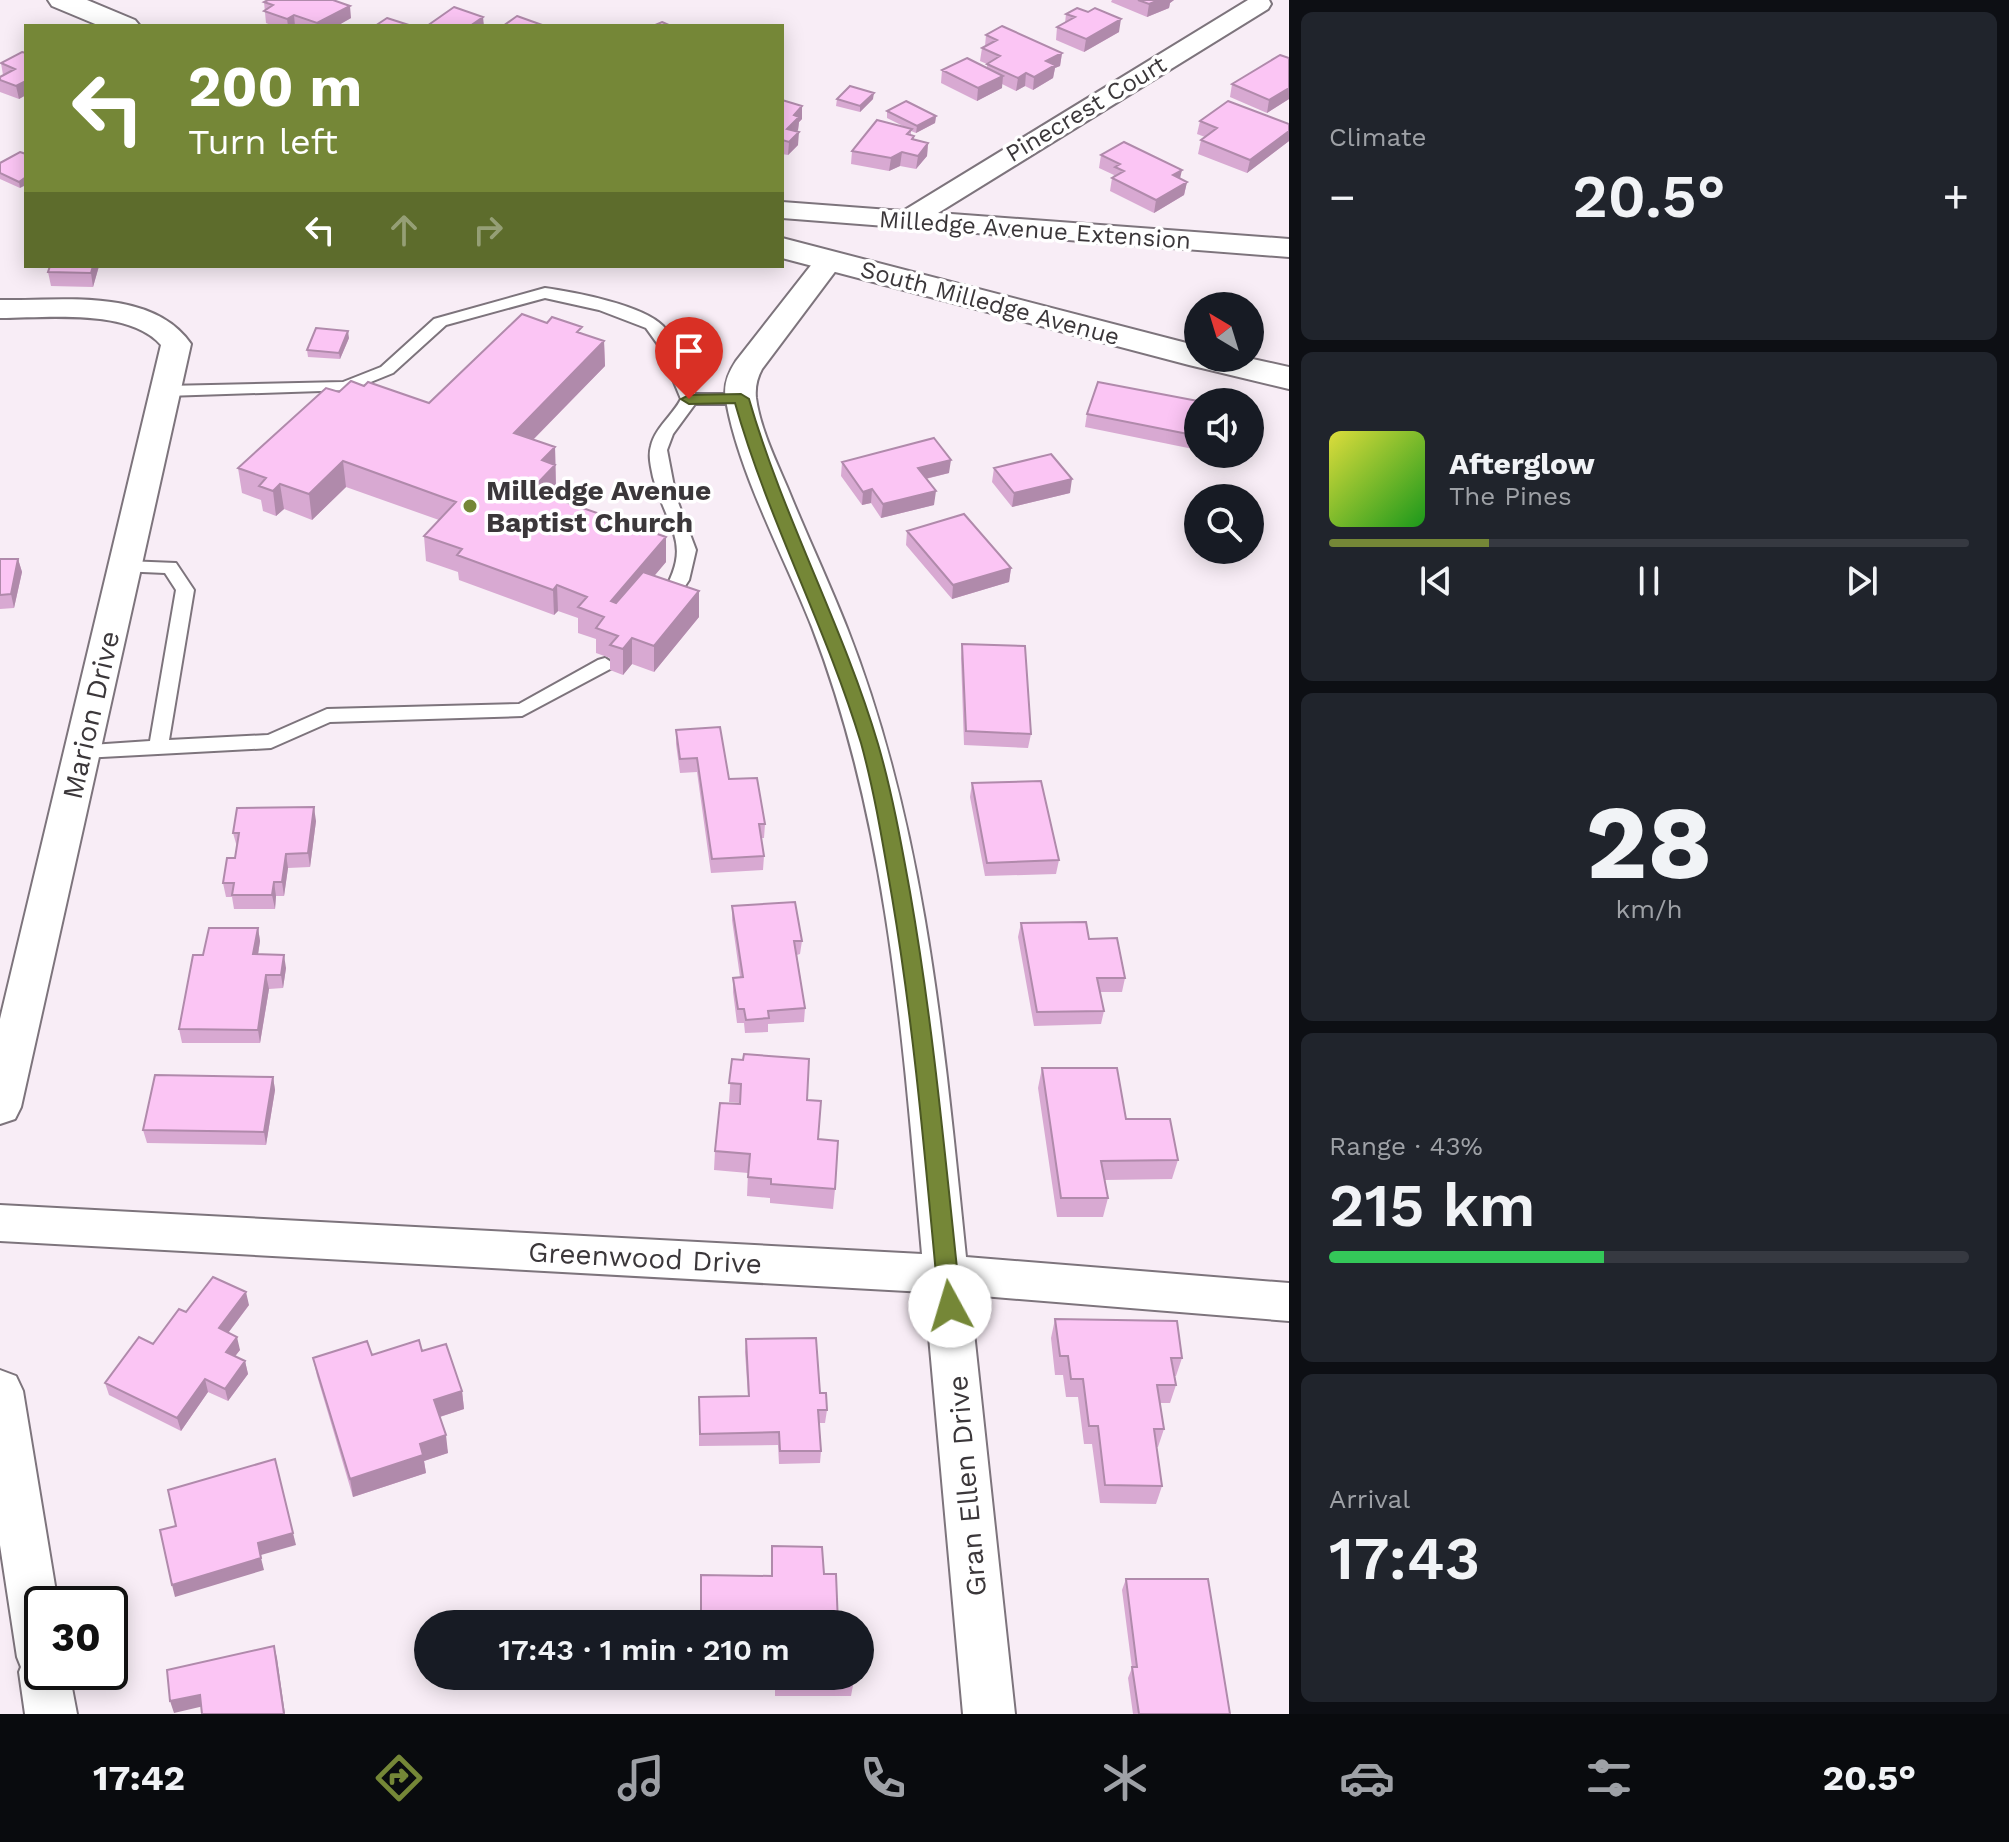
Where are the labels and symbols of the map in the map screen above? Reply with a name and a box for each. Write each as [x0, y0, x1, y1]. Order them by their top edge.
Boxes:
street label: Pinecrest Court [1001, 50, 1171, 168]
street label: Milledge Avenue Extension [878, 205, 1192, 255]
street label: South Milledge Avenue [857, 255, 1123, 351]
north arrow [1184, 292, 1264, 372]
pin [655, 317, 723, 399]
place label: Milledge Avenue Baptist Church [486, 474, 711, 539]
marker: Milledge Avenue Baptist Church [461, 497, 479, 515]
street label: Marion Drive [56, 628, 126, 802]
street label: Greenwood Drive [527, 1235, 763, 1281]
position arrow [908, 1264, 992, 1348]
street label: Gran Ellen Drive [941, 1374, 993, 1598]
speed limit sign: 30 [24, 1586, 128, 1690]

